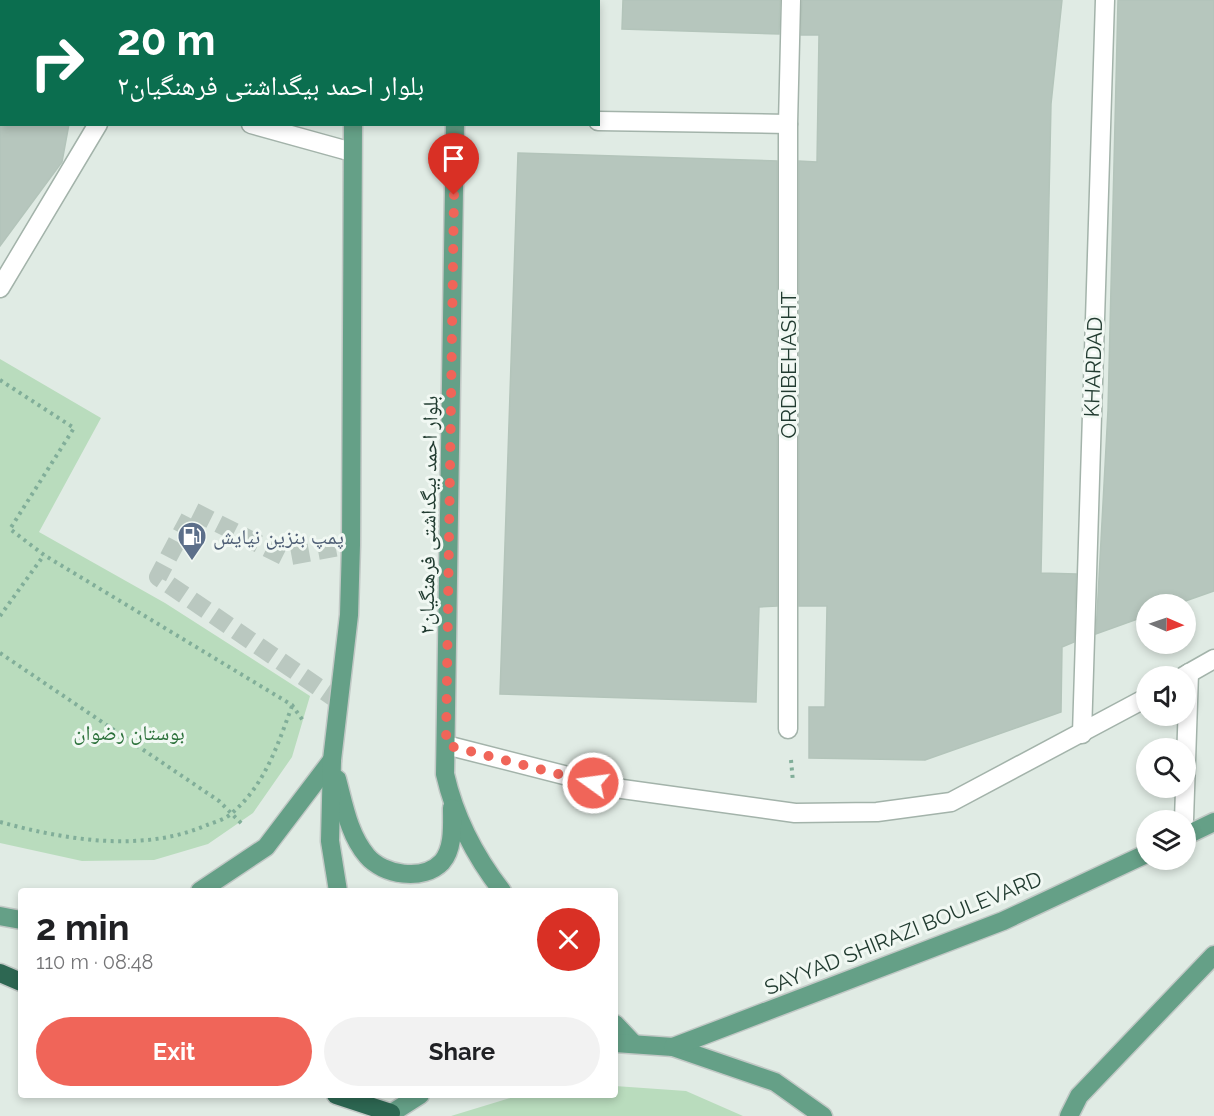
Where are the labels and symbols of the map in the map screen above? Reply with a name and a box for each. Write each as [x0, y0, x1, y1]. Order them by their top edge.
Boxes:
pin [428, 133, 479, 195]
street label: ORDIBEHASHT [776, 291, 801, 439]
street label: KHARDAD [1079, 316, 1107, 418]
street label: بلوار احمد بیگداشتی فرهنگیان۲ [413, 395, 444, 635]
fuel station icon: پمپ بنزین نیایش [176, 520, 208, 562]
place label: پمپ بنزین نیایش [213, 524, 344, 550]
north arrow [1136, 594, 1196, 654]
park label: بوستان رضوان [73, 720, 185, 745]
position arrow [561, 751, 625, 815]
street label: SAYYAD SHIRAZI BOULEVARD [761, 866, 1045, 1000]

